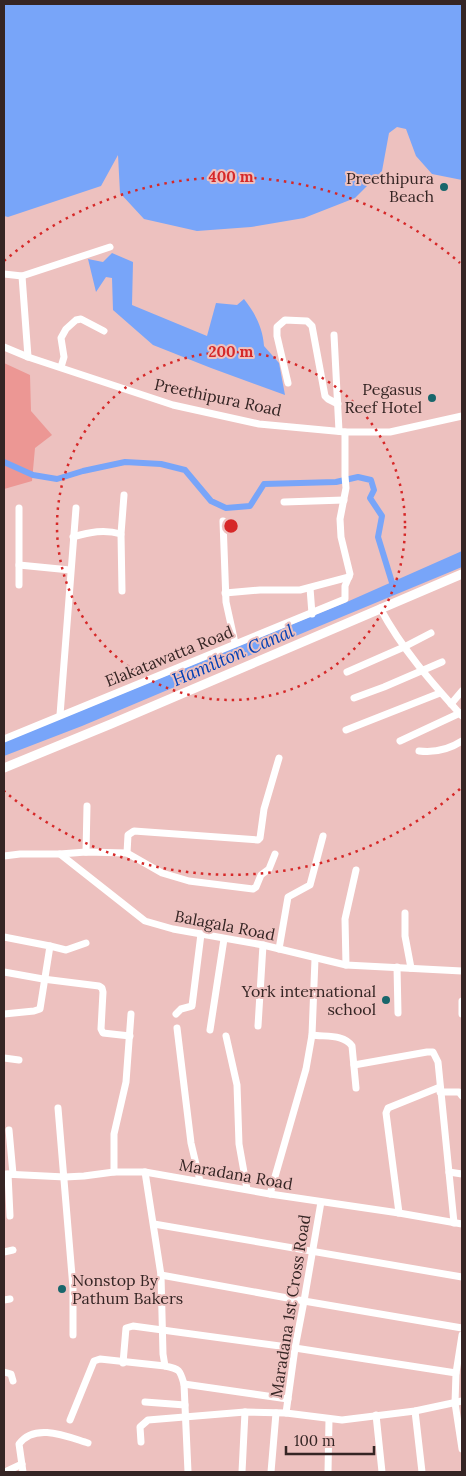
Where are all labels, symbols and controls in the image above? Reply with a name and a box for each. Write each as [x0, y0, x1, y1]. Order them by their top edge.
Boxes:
text: 400 m [208, 167, 254, 186]
place label: Preethipura Beach [346, 168, 434, 206]
marker: Preethipura Beach [438, 181, 450, 193]
text: 200 m [209, 342, 254, 361]
street label: Preethipura Road [153, 374, 284, 420]
place label: Pegasus Reef Hotel [344, 379, 422, 417]
marker: Pegasus Reef Hotel [426, 392, 438, 404]
centre of rings [222, 517, 240, 535]
water label: Hamilton Canal [169, 619, 297, 691]
street label: Elakatawatta Road [102, 621, 236, 691]
street label: Balagala Road [173, 905, 277, 945]
place label: York international school [241, 981, 376, 1019]
marker: York international school [380, 994, 392, 1006]
street label: Maradana Road [178, 1154, 295, 1194]
street label: Maradana 1st Cross Road [266, 1213, 314, 1399]
place label: Nonstop By Pathum Bakers [72, 1270, 183, 1308]
marker: Nonstop By Pathum Bakers [56, 1283, 68, 1295]
scale bar [286, 1424, 374, 1456]
text: 100 m [294, 1431, 335, 1450]

